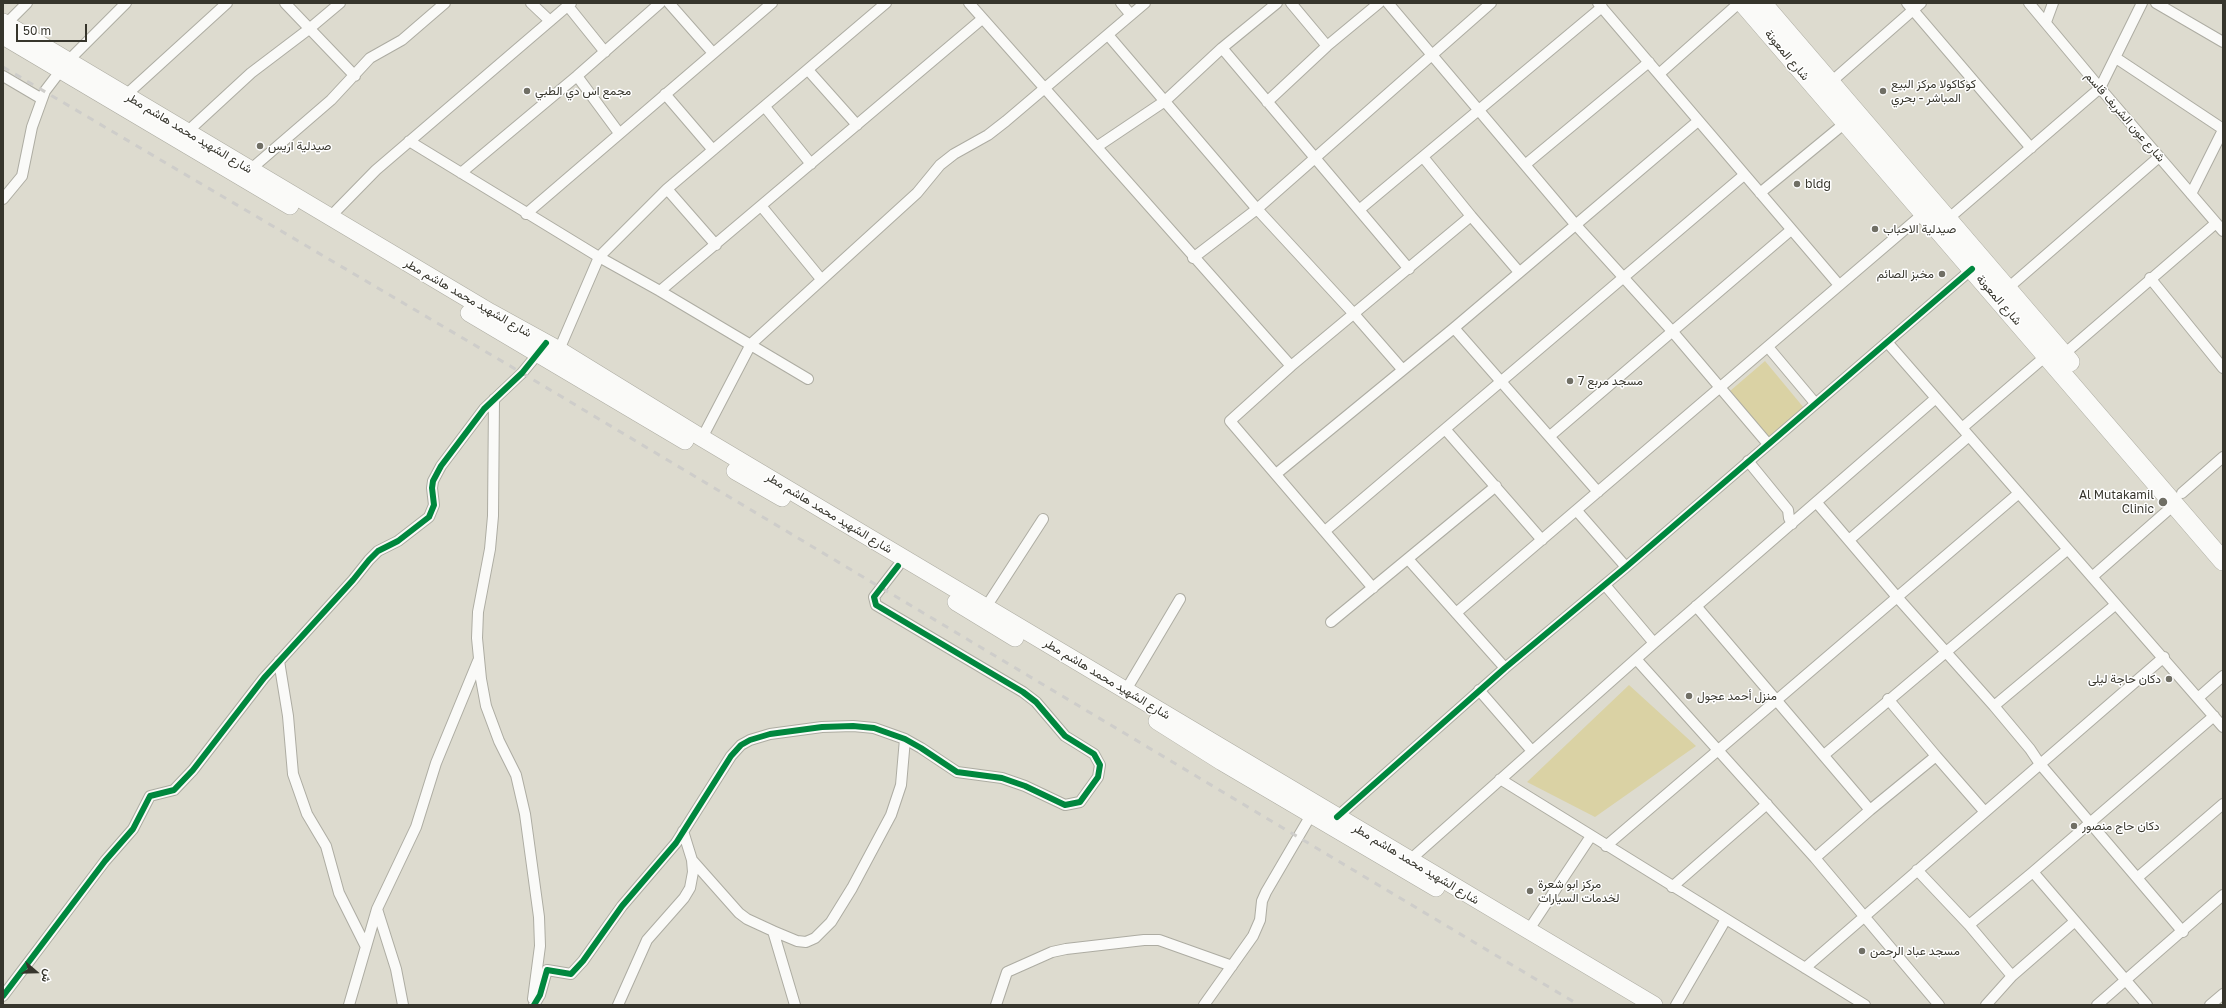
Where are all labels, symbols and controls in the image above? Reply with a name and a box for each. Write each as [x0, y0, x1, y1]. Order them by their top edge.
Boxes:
scale bar [18, 16, 89, 42]
text: 50 m [23, 23, 51, 38]
street label: شارع المعونة [1762, 27, 1812, 83]
street label: شارع عون الشريف قاسم [2082, 69, 2168, 165]
place label: كوكاكولا مركز البيع المباشر - بحري [1891, 77, 1976, 105]
place label: مجمع اس دي الطبي [535, 84, 631, 98]
marker: مجمع اس دي الطبي [522, 86, 532, 96]
marker: كوكاكولا مركز البيع المباشر - بحري [1878, 86, 1888, 96]
street label: شارع الشهيد محمد هاشم مطر [123, 90, 255, 176]
place label: صيدلية اريس [268, 139, 331, 153]
marker: صيدلية اريس [255, 141, 265, 151]
place label: bldg [1805, 177, 1831, 191]
marker: bldg [1792, 179, 1802, 189]
place label: صيدلية الاحباب [1883, 222, 1956, 236]
marker: صيدلية الاحباب [1870, 224, 1880, 234]
street label: شارع الشهيد محمد هاشم مطر [402, 256, 534, 340]
place label: مخبز الصائم [1877, 267, 1934, 281]
marker: مخبز الصائم [1937, 269, 1947, 279]
street label: شارع المعونة [1973, 272, 2025, 328]
place label: مسجد مربع 7 [1578, 374, 1643, 388]
marker: مسجد مربع 7 [1565, 376, 1575, 386]
street label: شارع الشهيد محمد هاشم مطر [763, 470, 895, 556]
place label: Al Mutakamil Clinic [2079, 488, 2154, 516]
marker: Al Mutakamil Clinic [2157, 496, 2169, 508]
street label: شارع الشهيد محمد هاشم مطر [1041, 636, 1173, 722]
place label: دكان حاجة ليلى [2088, 672, 2161, 686]
marker: دكان حاجة ليلى [2164, 674, 2174, 684]
place label: منزل أحمد عجول [1697, 689, 1777, 703]
marker: منزل أحمد عجول [1684, 691, 1694, 701]
place label: دكان حاج منصور [2082, 819, 2160, 833]
street label: شارع الشهيد محمد هاشم مطر [1350, 821, 1482, 907]
marker: دكان حاج منصور [2069, 821, 2079, 831]
place label: مركز ابو شعرة لخدمات السيارات [1538, 877, 1619, 905]
marker: مركز ابو شعرة لخدمات السيارات [1525, 886, 1535, 896]
place label: مسجد عباد الرحمن [1870, 944, 1960, 958]
marker: مسجد عباد الرحمن [1857, 946, 1867, 956]
north arrow [16, 952, 56, 992]
text: ش [39, 968, 56, 985]

